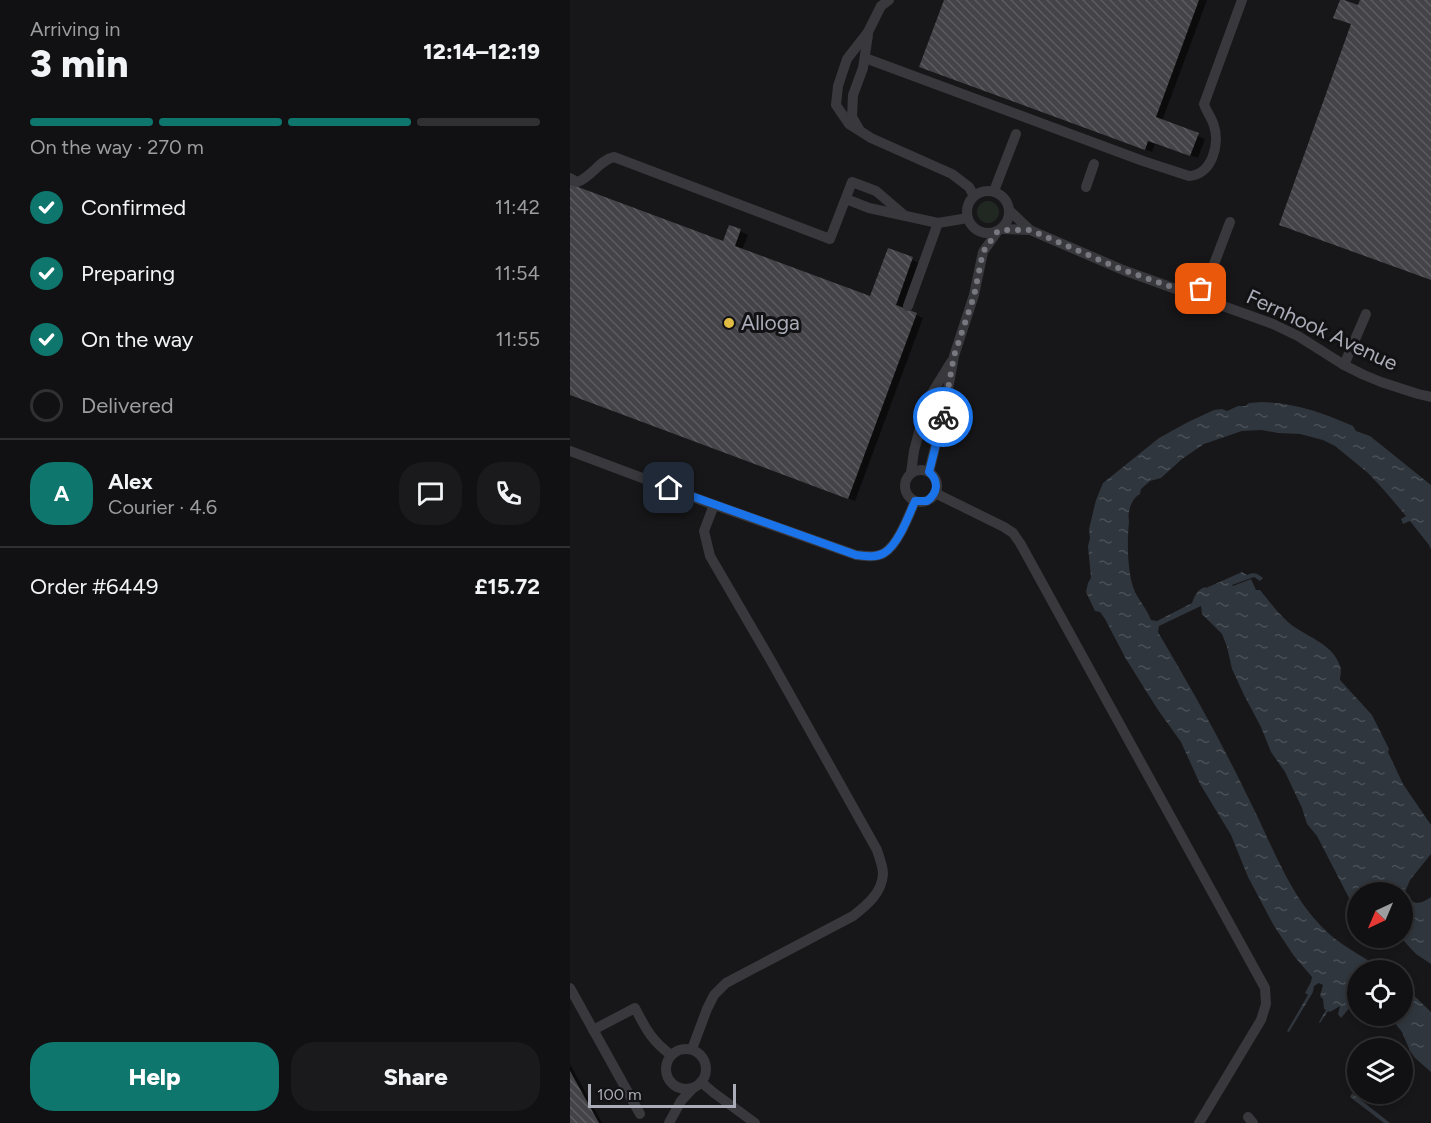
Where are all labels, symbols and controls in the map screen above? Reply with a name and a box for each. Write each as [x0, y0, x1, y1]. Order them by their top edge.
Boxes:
text: Arriving in [30, 17, 120, 41]
text: 12:14–12:19 [423, 38, 540, 65]
text: 3 min [30, 40, 128, 87]
text: On the way · 270 m [30, 135, 204, 159]
icon: check [30, 191, 63, 224]
text: Confirmed [81, 194, 186, 221]
text: 11:42 [495, 195, 540, 219]
icon: check [30, 257, 63, 290]
text: Preparing [81, 260, 175, 287]
text: 11:54 [495, 261, 540, 285]
pin [1175, 263, 1226, 314]
icon: bag [1184, 272, 1217, 305]
street label: Fernhook Avenue [1243, 284, 1402, 376]
place label: Alloga [741, 310, 800, 335]
marker: Alloga [722, 316, 736, 330]
icon: check [30, 323, 63, 356]
text: On the way [81, 326, 193, 353]
text: 11:55 [495, 327, 540, 351]
courier [913, 387, 973, 447]
text: Delivered [81, 392, 174, 419]
icon: bike [927, 401, 960, 434]
button: chat [399, 462, 462, 525]
button: phone [477, 462, 540, 525]
pin [643, 462, 694, 513]
text: Alex [108, 468, 153, 495]
icon: home [652, 471, 685, 504]
text: A [54, 480, 69, 507]
text: Courier · 4.6 [108, 495, 217, 519]
text: Order #6449 [30, 573, 158, 600]
text: £15.72 [474, 573, 540, 600]
north arrow [1347, 882, 1413, 948]
map controls [1347, 882, 1413, 1104]
button: locate [1347, 960, 1413, 1026]
button: layers [1347, 1038, 1413, 1104]
button: Help [30, 1042, 279, 1111]
button: Share [291, 1042, 540, 1111]
scale bar [588, 1081, 736, 1108]
text: 100 m [597, 1085, 642, 1104]

